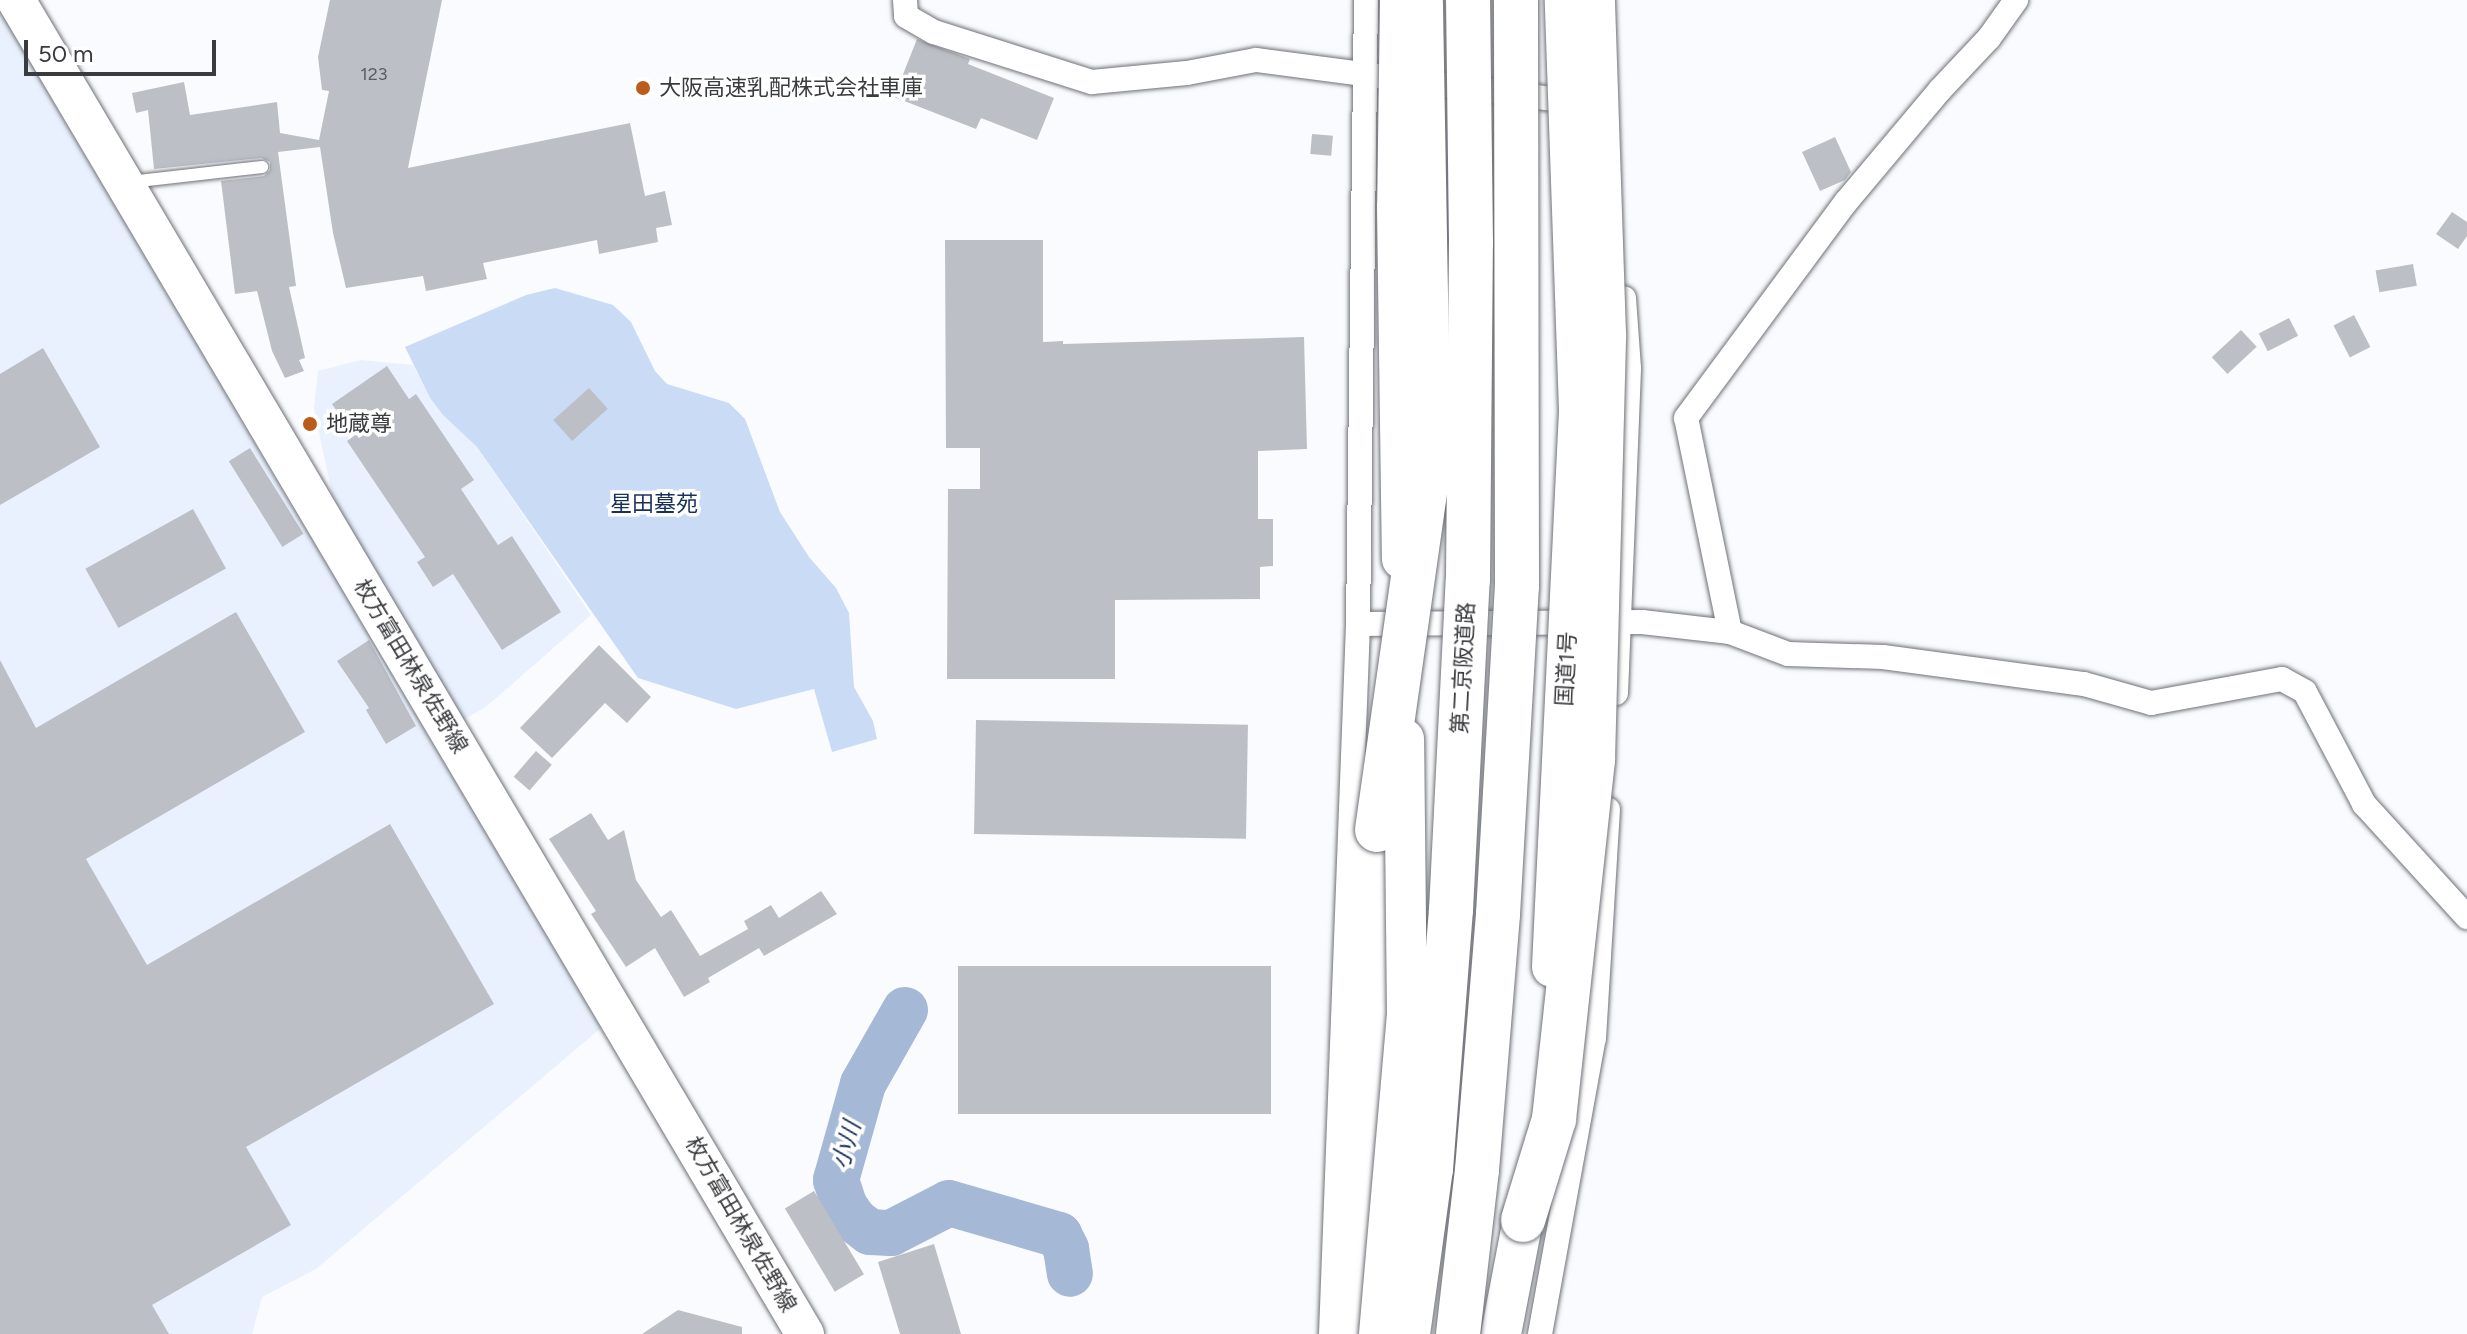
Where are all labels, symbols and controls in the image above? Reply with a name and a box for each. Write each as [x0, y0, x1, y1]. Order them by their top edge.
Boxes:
scale bar [28, 24, 220, 74]
text: 50 m [38, 39, 94, 68]
house number: 123 [360, 63, 388, 85]
place label: 大阪高速乳配株式会社車庫 [659, 75, 923, 101]
marker: 大阪高速乳配株式会社車庫 [634, 79, 652, 97]
place label: 地蔵尊 [326, 411, 392, 437]
marker: 地蔵尊 [301, 415, 319, 433]
park label: 星田墓苑 [610, 491, 698, 517]
street label: 枚方富田林泉佐野線 [349, 574, 473, 758]
street label: 第二京阪道路 [1446, 601, 1480, 735]
street label: 国道1号 [1551, 631, 1581, 707]
water label: 小川 [826, 1118, 866, 1172]
street label: 枚方富田林泉佐野線 [680, 1132, 802, 1316]

